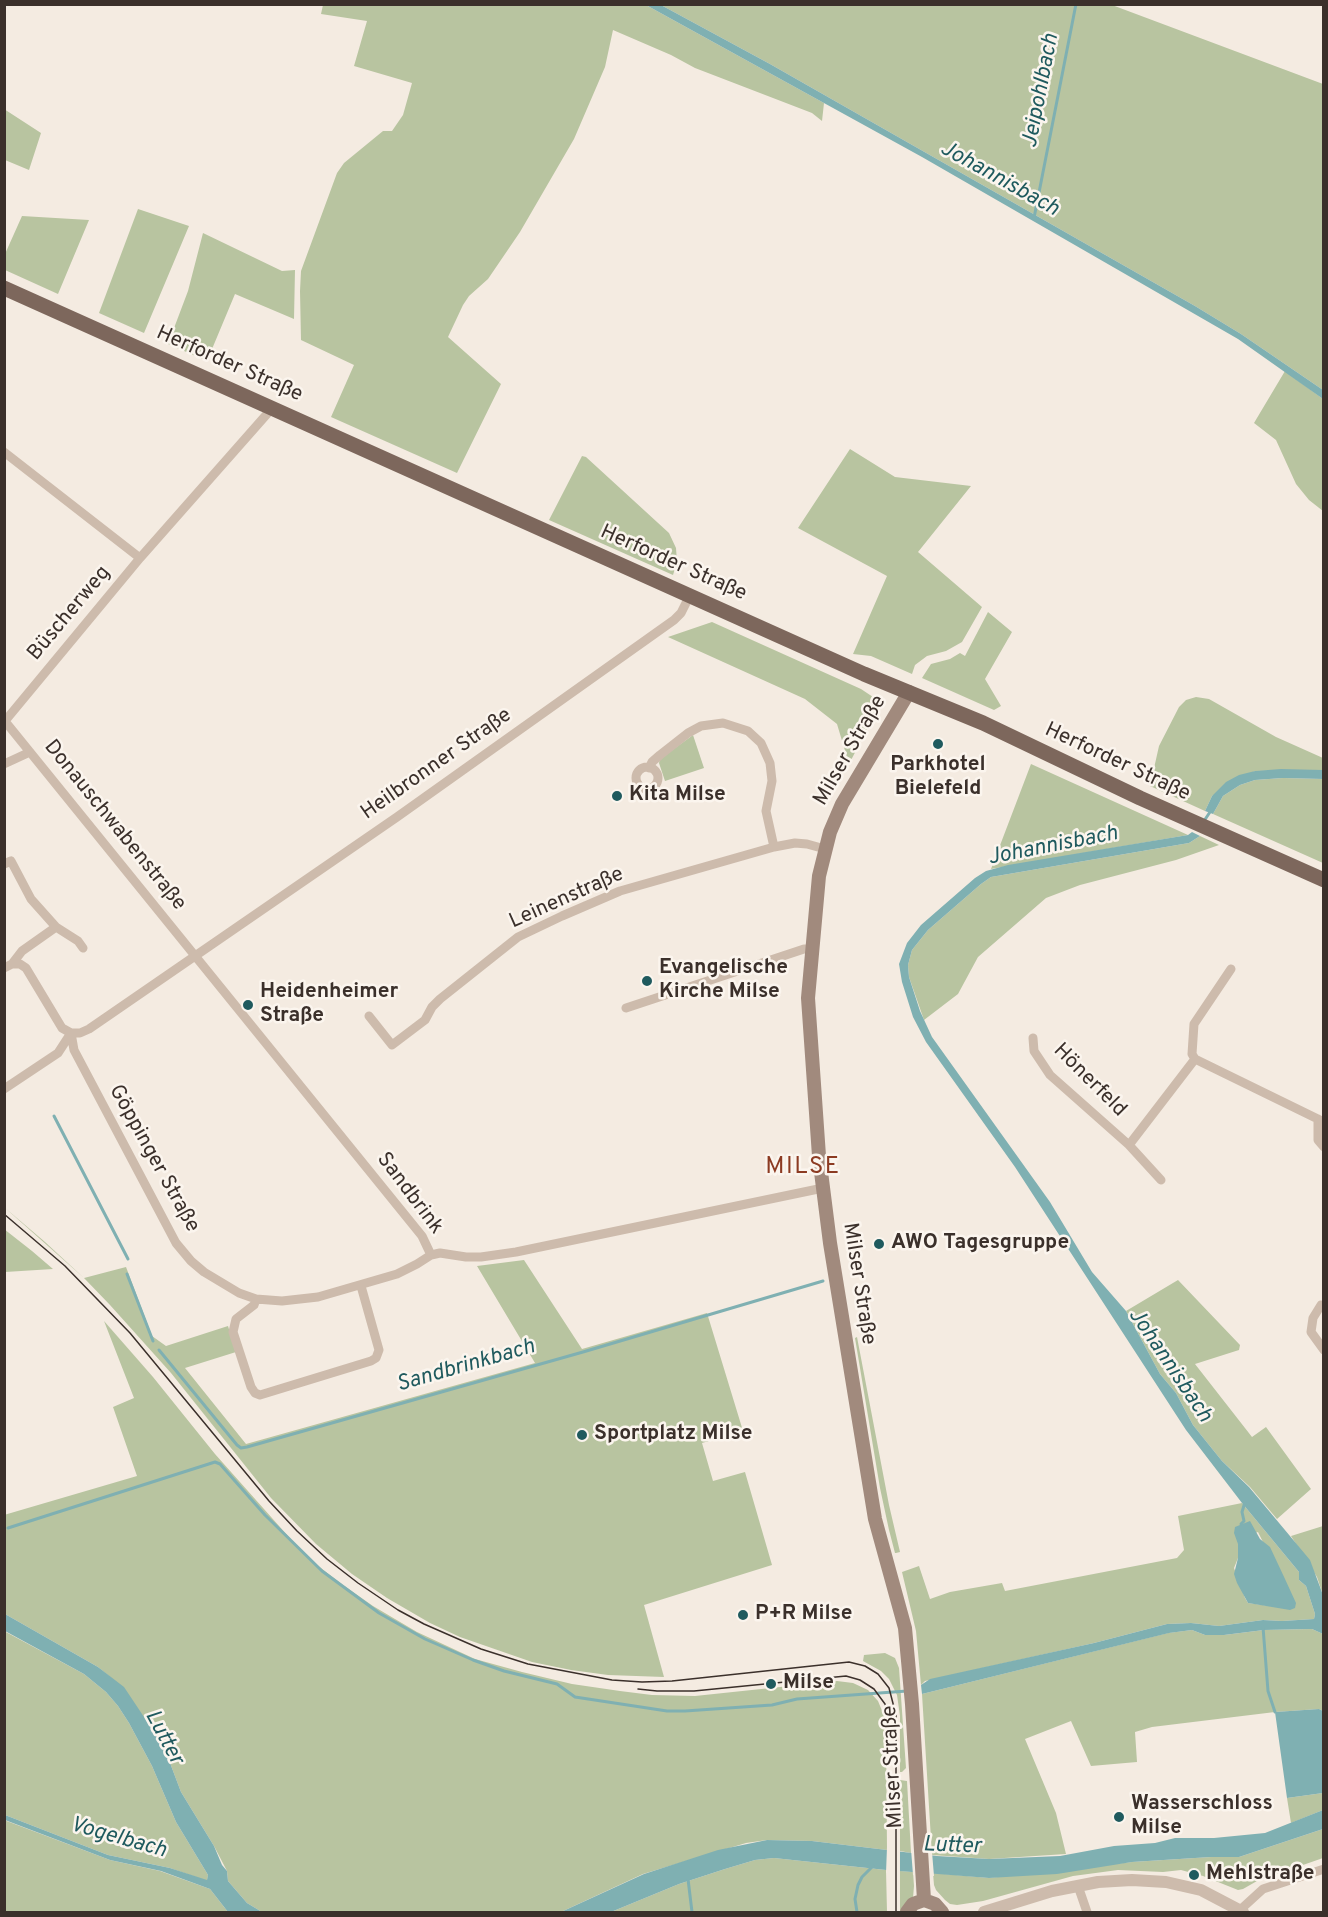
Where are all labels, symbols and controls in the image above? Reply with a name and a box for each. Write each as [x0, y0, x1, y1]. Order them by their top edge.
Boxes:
water label: Jeipohlbach [1018, 32, 1066, 150]
water label: Johannisbach [935, 137, 1063, 223]
street label: Herforder Straße [152, 321, 306, 409]
street label: Herforder Straße [596, 520, 750, 608]
street label: Büscherweg [23, 562, 117, 666]
street label: Milser Straße [809, 691, 893, 811]
street label: Heilbronner Straße [357, 704, 517, 826]
street label: Herforder Straße [1040, 718, 1194, 808]
street label: Donauschwabenstraße [37, 736, 191, 916]
marker: Parkhotel Bielefeld [931, 737, 945, 751]
place label: Parkhotel Bielefeld [890, 753, 986, 803]
place label: Kita Milse [629, 783, 726, 809]
marker: Kita Milse [610, 789, 624, 803]
water label: Johannisbach [986, 821, 1120, 873]
street label: Leinenstraße [506, 863, 628, 935]
place label: Evangelische Kirche Milse [659, 956, 788, 1006]
marker: Evangelische Kirche Milse [640, 974, 654, 988]
place label: Heidenheimer Straße [260, 980, 398, 1030]
marker: Heidenheimer Straße [241, 998, 255, 1012]
street label: Hönerfeld [1047, 1039, 1131, 1123]
street label: Göppinger Straße [102, 1081, 204, 1237]
street label: Sandbrink [370, 1148, 448, 1240]
district label: MILSE [765, 1154, 841, 1182]
street label: Milser Straße [836, 1221, 880, 1347]
place label: AWO Tagesgruppe [891, 1231, 1069, 1257]
marker: AWO Tagesgruppe [872, 1237, 886, 1251]
water label: Johannisbach [1121, 1304, 1217, 1428]
water label: Sandbrinkbach [394, 1335, 538, 1399]
place label: Sportplatz Milse [594, 1422, 752, 1448]
marker: Sportplatz Milse [575, 1428, 589, 1442]
place label: P+R Milse [755, 1602, 852, 1628]
marker: P+R Milse [736, 1608, 750, 1622]
place label: Milse [783, 1671, 834, 1697]
marker: Milse [764, 1677, 778, 1691]
street label: Milser Straße [878, 1705, 910, 1829]
water label: Lutter [138, 1706, 188, 1770]
place label: Wasserschloss Milse [1131, 1792, 1273, 1842]
marker: Wasserschloss Milse [1112, 1810, 1126, 1824]
water label: Vogelbach [67, 1813, 169, 1865]
water label: Lutter [922, 1833, 982, 1861]
place label: Mehlstraße [1206, 1862, 1315, 1888]
marker: Mehlstraße [1187, 1868, 1201, 1882]

